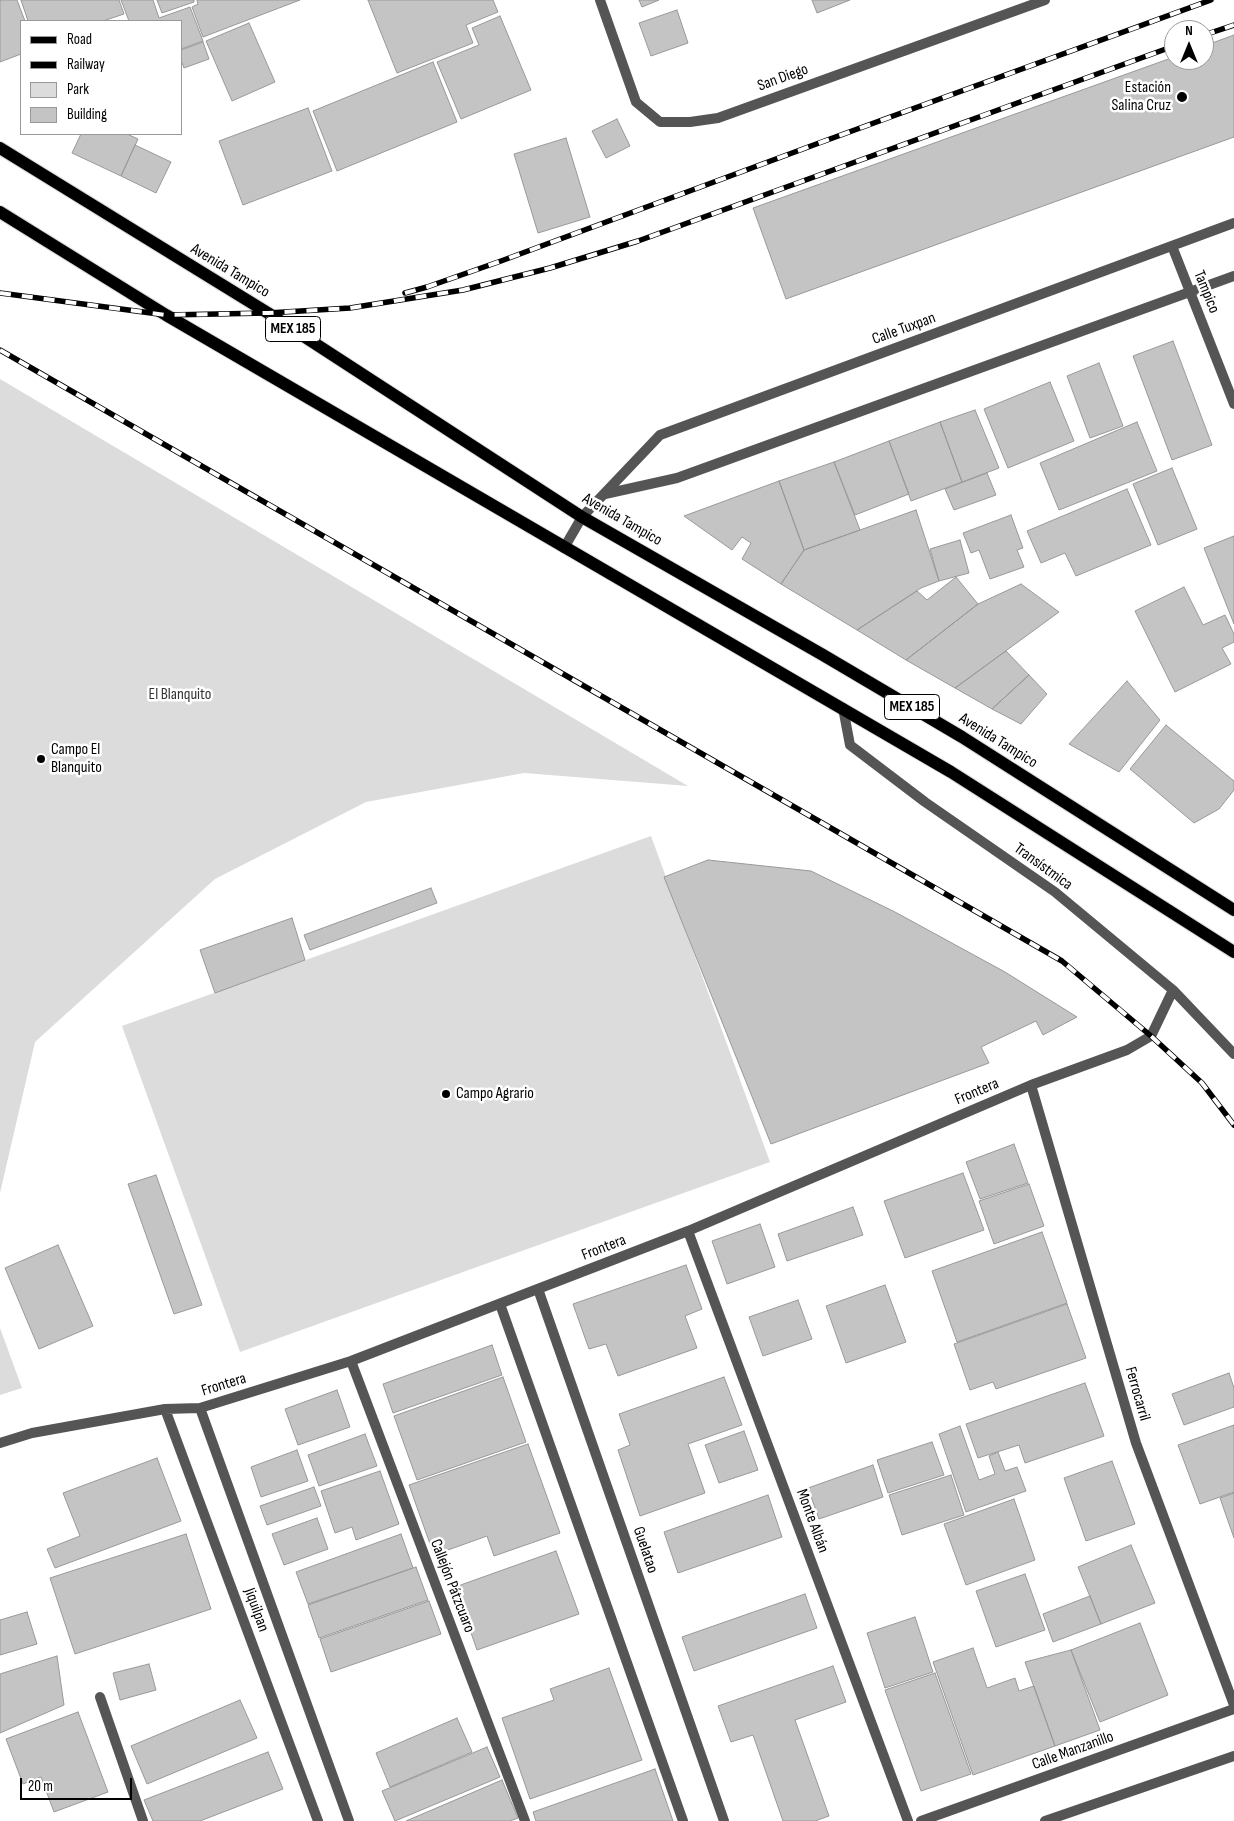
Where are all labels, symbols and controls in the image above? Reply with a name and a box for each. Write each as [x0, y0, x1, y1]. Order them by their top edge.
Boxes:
legend [20, 20, 182, 135]
north arrow [1164, 20, 1214, 70]
text: N [1185, 22, 1193, 39]
text: Road [67, 30, 92, 49]
text: Railway [67, 55, 105, 74]
street label: San Diego [755, 60, 811, 96]
place label: Estación Salina Cruz [1111, 78, 1171, 116]
text: Park [67, 80, 89, 99]
marker: Estación Salina Cruz [1175, 90, 1189, 104]
text: Building [67, 105, 107, 124]
street label: Avenida Tampico [187, 240, 273, 302]
street label: Tampico [1189, 268, 1223, 316]
street label: Calle Tuxpan [870, 309, 938, 349]
road number: MEX 185 [266, 316, 320, 342]
street label: Avenida Tampico [579, 489, 665, 551]
park label: El Blanquito [149, 685, 211, 705]
road number: MEX 185 [884, 694, 940, 720]
street label: Avenida Tampico [955, 709, 1041, 773]
place label: Campo El Blanquito [51, 740, 102, 778]
marker: Campo El Blanquito [35, 753, 47, 765]
street label: Transístmica [1010, 839, 1076, 895]
street label: Frontera [952, 1074, 1002, 1110]
place label: Campo Agrario [456, 1084, 534, 1104]
marker: Campo Agrario [440, 1088, 452, 1100]
street label: Frontera [579, 1231, 629, 1265]
street label: Ferrocarril [1120, 1365, 1154, 1423]
street label: Frontera [199, 1369, 249, 1401]
street label: Monte Albán [792, 1486, 832, 1556]
street label: Guelatao [628, 1524, 662, 1576]
street label: Callejón Pátzcuaro [425, 1537, 479, 1635]
street label: Jiquilpan [239, 1585, 273, 1635]
street label: Calle Manzanillo [1030, 1727, 1116, 1775]
scale bar [22, 1768, 135, 1800]
text: 20 m [28, 1777, 53, 1796]

